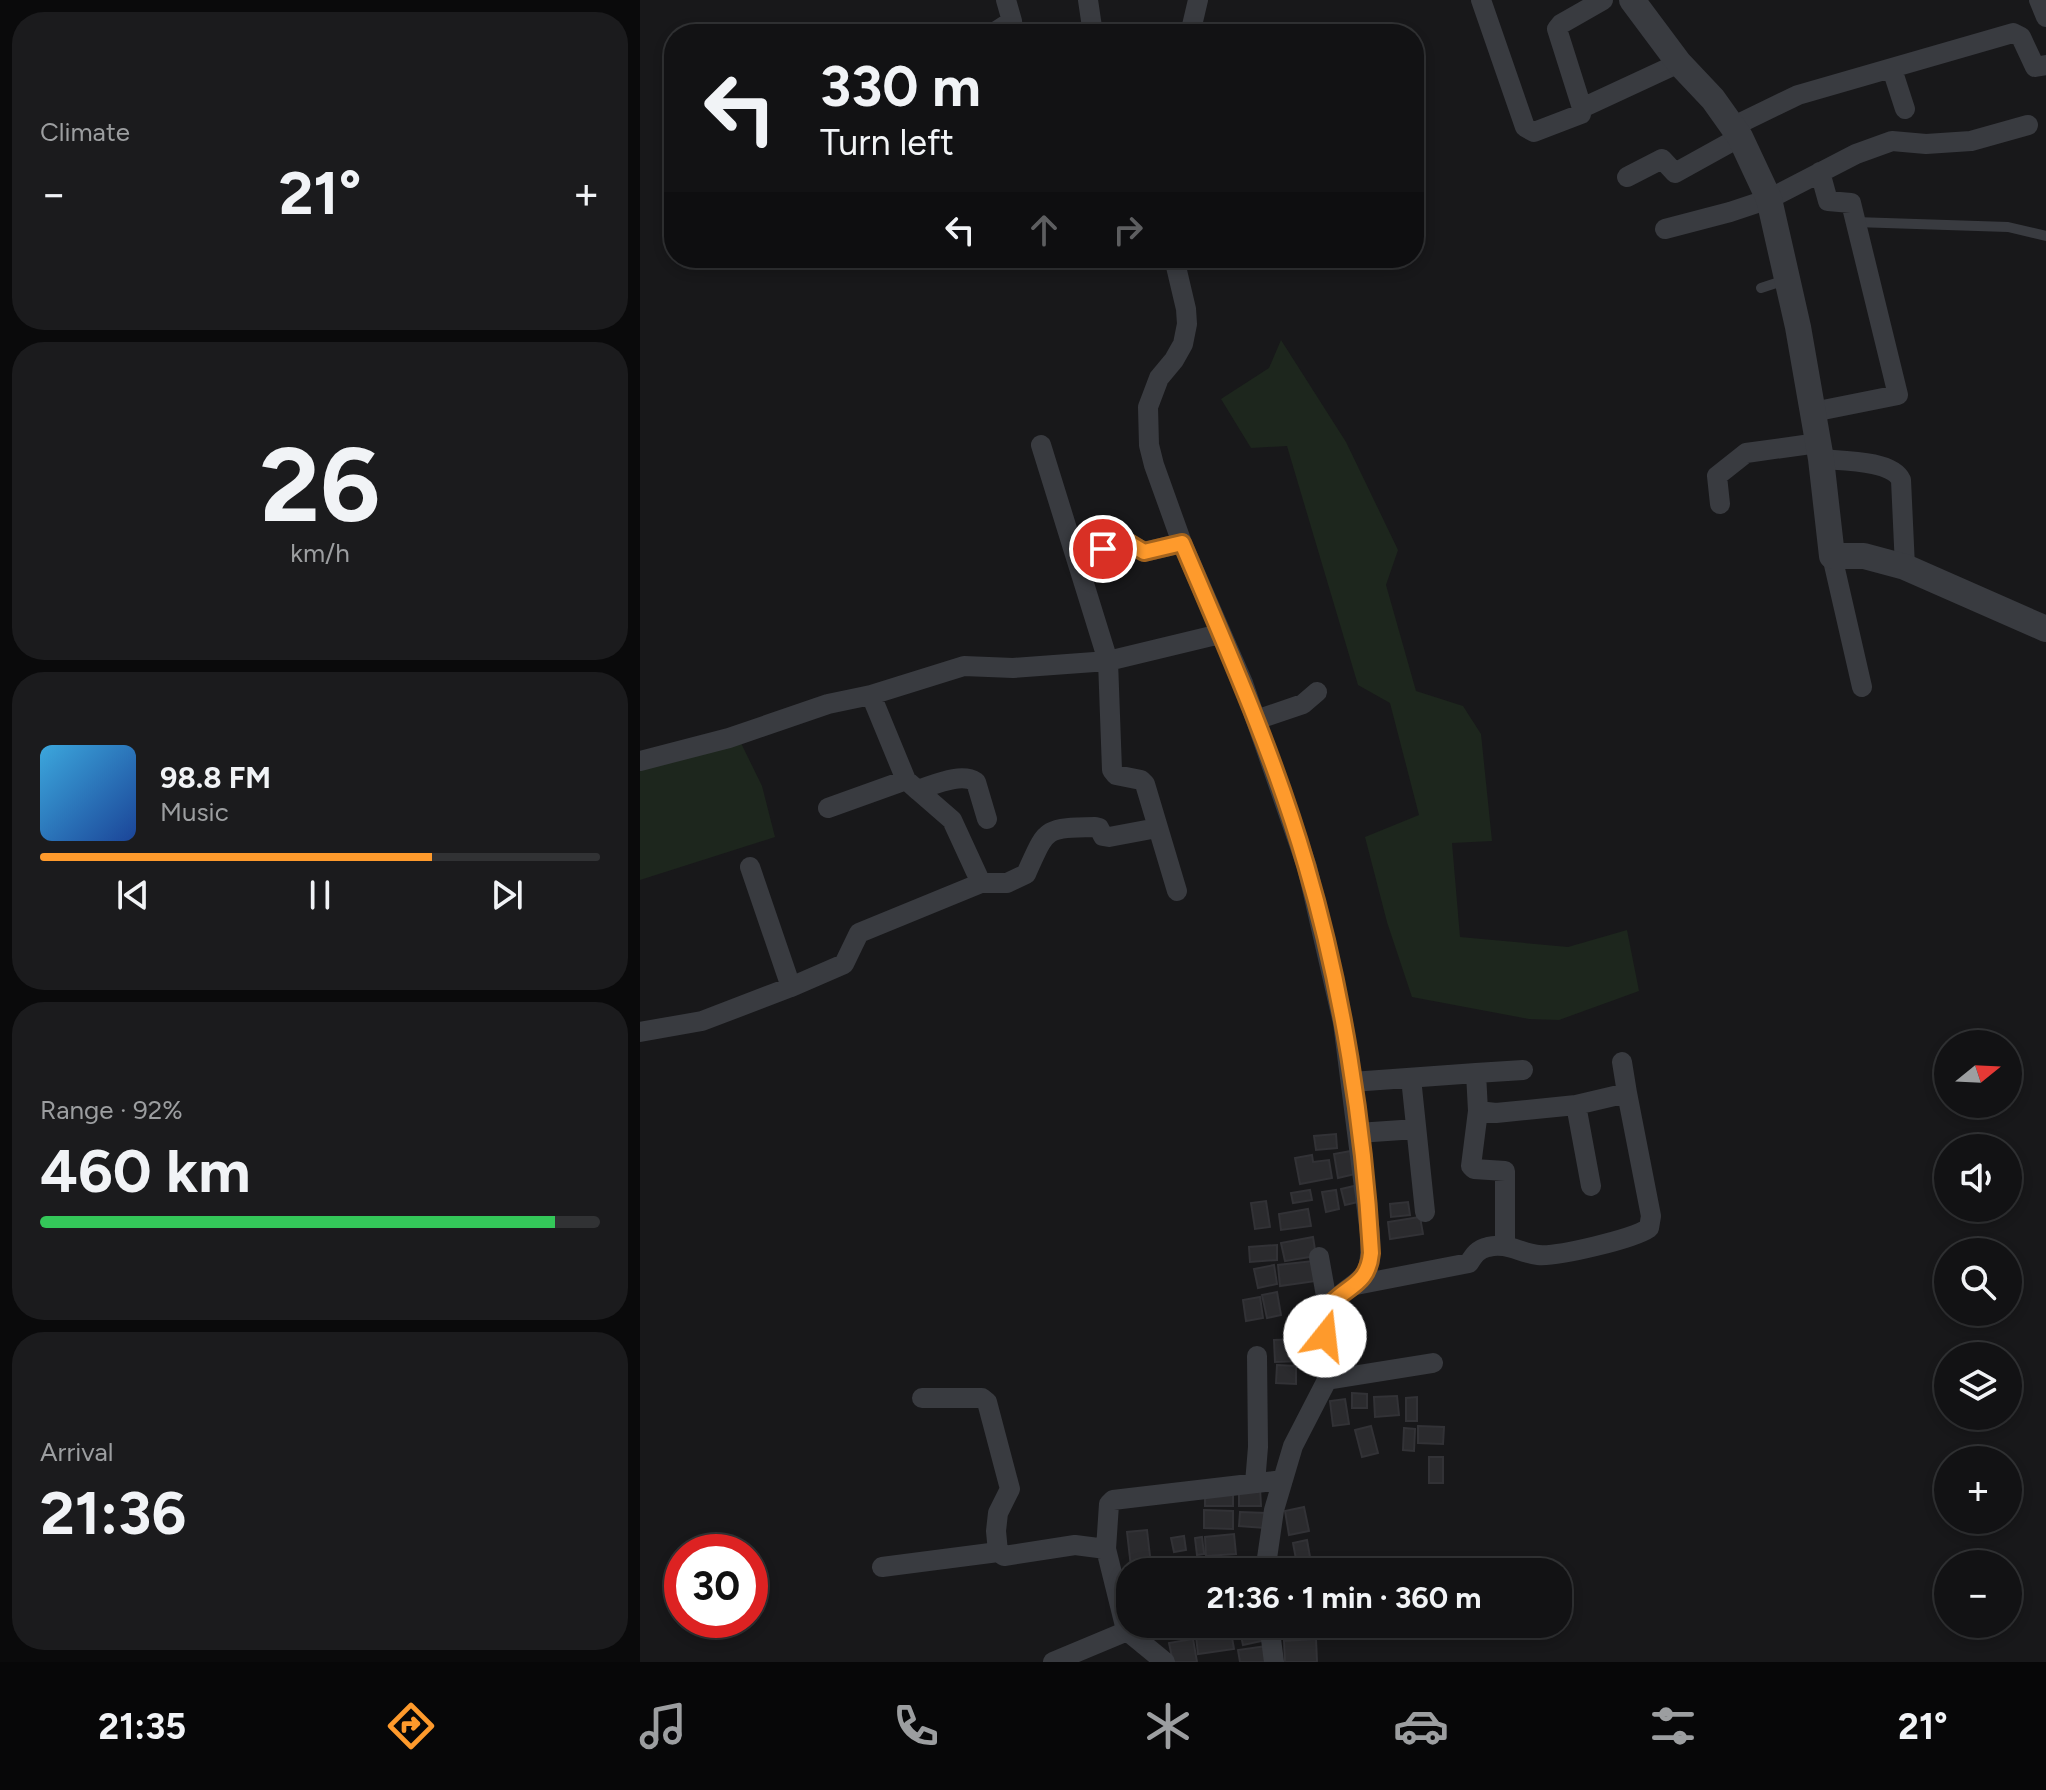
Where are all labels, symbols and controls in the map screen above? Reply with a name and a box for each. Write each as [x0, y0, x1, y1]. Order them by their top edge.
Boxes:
text: 330 m [820, 53, 981, 120]
icon: left [688, 56, 792, 160]
text: Climate [40, 116, 130, 148]
text: Turn left [820, 121, 954, 164]
text: 21° [279, 157, 361, 229]
text: − [40, 167, 67, 220]
text: + [573, 167, 600, 220]
icon: left [938, 208, 982, 252]
icon: ahead [1022, 208, 1066, 252]
icon: right [1106, 208, 1150, 252]
text: 26 [260, 422, 380, 547]
pin [1069, 515, 1137, 583]
icon: arrive [1081, 527, 1125, 571]
text: km/h [290, 537, 350, 569]
text: 98.8 FM [160, 759, 271, 796]
text: Music [160, 796, 229, 828]
icon: previous [111, 873, 155, 917]
icon: pause [298, 873, 342, 917]
icon: next [485, 873, 529, 917]
north arrow [1934, 1030, 2022, 1118]
map controls [1934, 1030, 2022, 1638]
text: Range · 92% [40, 1094, 183, 1126]
button: sound [1934, 1134, 2022, 1222]
text: 460 km [40, 1135, 251, 1207]
button: search [1934, 1238, 2022, 1326]
position arrow [1283, 1294, 1367, 1378]
button: layers [1934, 1342, 2022, 1430]
text: Arrival [40, 1436, 113, 1468]
button: + [1934, 1446, 2022, 1534]
text: 21:36 [40, 1477, 186, 1549]
speed limit sign: 30 [664, 1534, 768, 1638]
button: − [1934, 1550, 2022, 1638]
text: 21:36 · 1 min · 360 m [1207, 1579, 1481, 1616]
icon: directions [383, 1698, 439, 1754]
icon: music [635, 1698, 691, 1754]
icon: phone [888, 1698, 944, 1754]
icon: climate [1140, 1698, 1196, 1754]
icon: car [1393, 1698, 1449, 1754]
icon: filters [1645, 1698, 1701, 1754]
text: 21:35 [98, 1705, 186, 1748]
text: 21° [1898, 1705, 1948, 1748]

